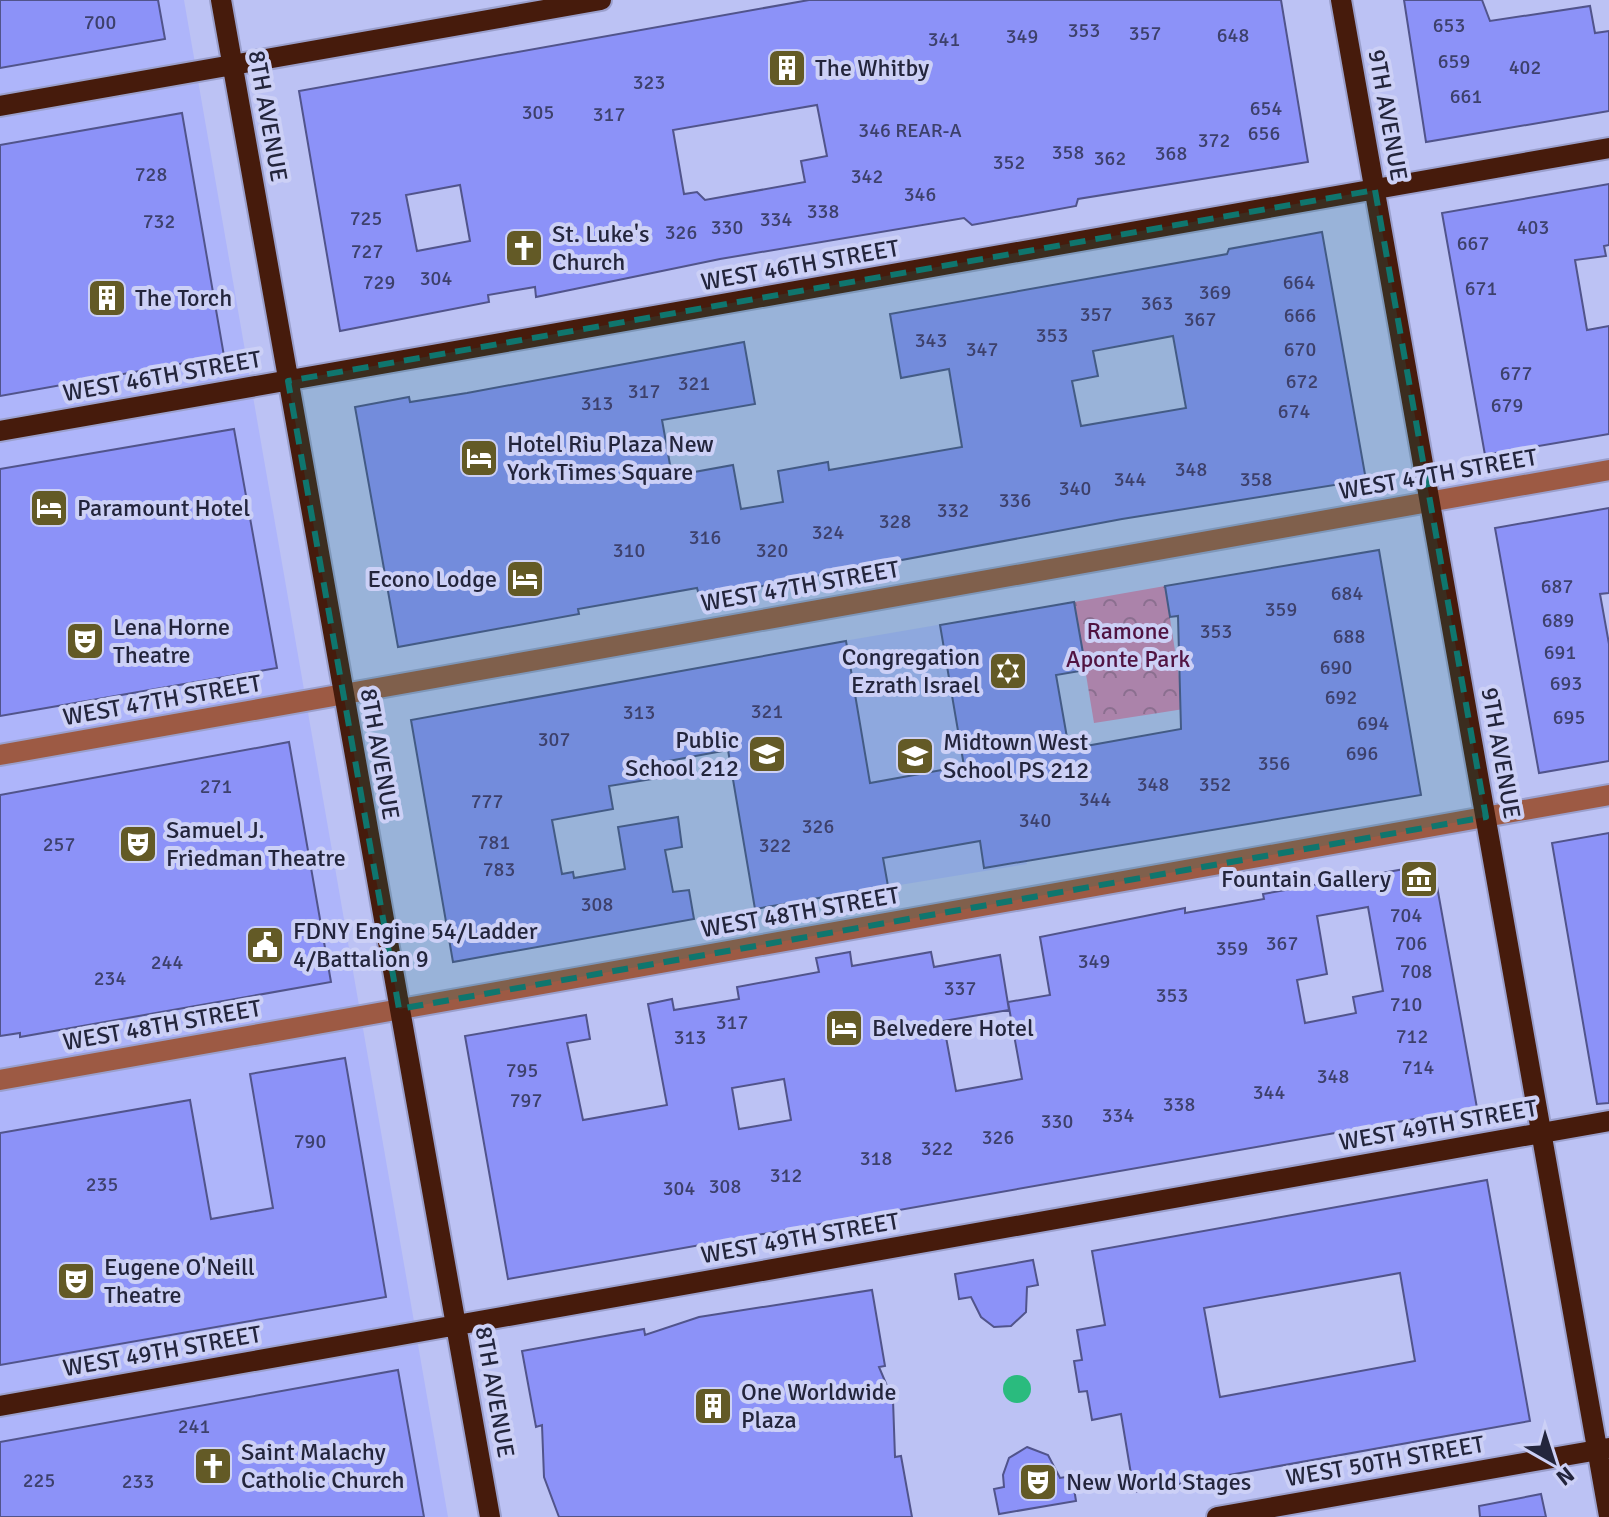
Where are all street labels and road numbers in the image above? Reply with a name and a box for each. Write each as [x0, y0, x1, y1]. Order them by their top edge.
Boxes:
street label: 9TH AVENUE [1362, 47, 1414, 183]
street label: 8TH AVENUE [242, 48, 294, 184]
street label: WEST 46TH STREET [698, 233, 902, 297]
street label: WEST 46TH STREET [60, 344, 264, 408]
street label: WEST 47TH STREET [1336, 442, 1540, 506]
street label: WEST 47TH STREET [698, 554, 902, 618]
street label: WEST 47TH STREET [60, 668, 264, 732]
street label: 9TH AVENUE [1475, 685, 1527, 821]
street label: 8TH AVENUE [354, 686, 406, 822]
street label: WEST 48TH STREET [698, 880, 902, 944]
street label: WEST 48TH STREET [60, 993, 264, 1057]
street label: WEST 49TH STREET [1336, 1093, 1540, 1157]
street label: WEST 49TH STREET [698, 1206, 902, 1270]
street label: WEST 49TH STREET [60, 1319, 264, 1383]
street label: 8TH AVENUE [469, 1324, 521, 1460]
street label: WEST 50TH STREET [1283, 1429, 1487, 1493]

